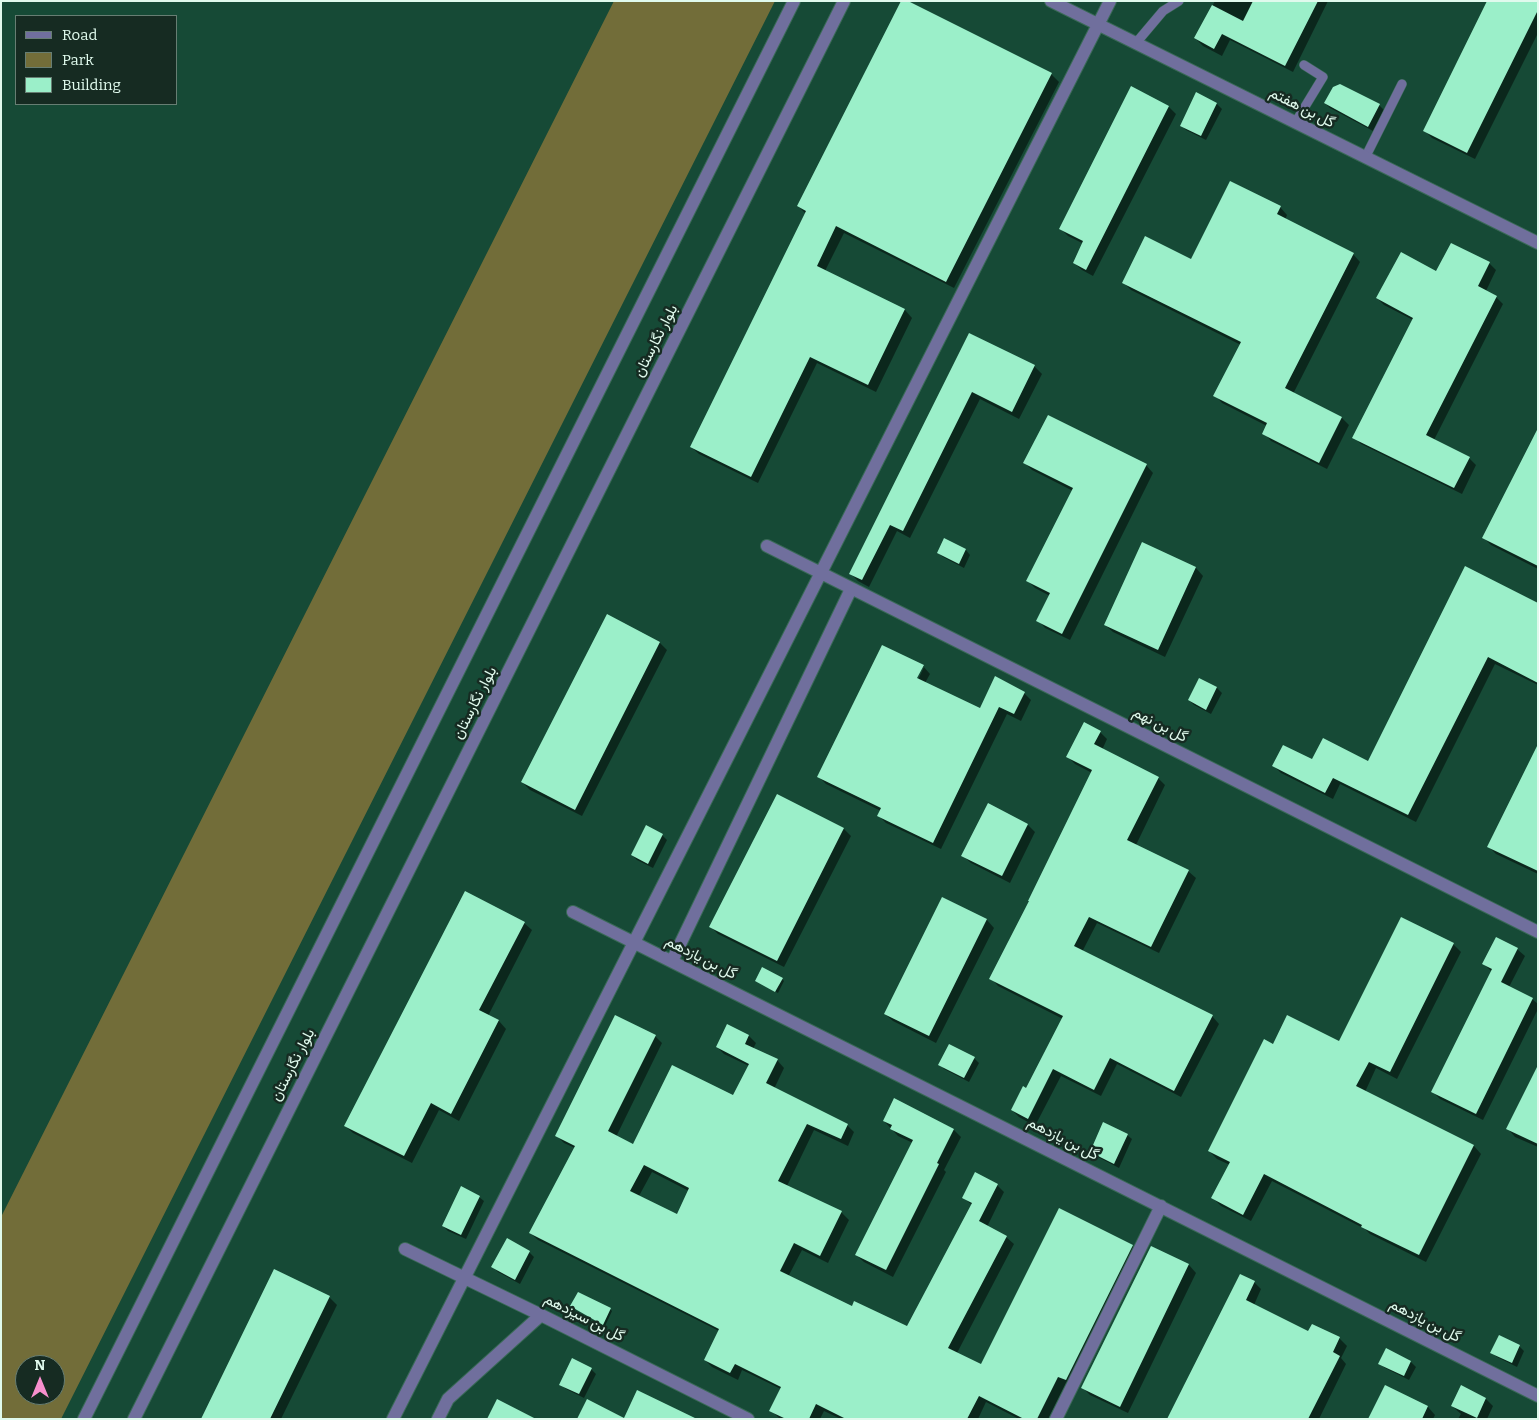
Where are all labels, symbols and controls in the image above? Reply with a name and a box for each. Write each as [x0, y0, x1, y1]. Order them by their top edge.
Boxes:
legend [15, 15, 178, 105]
text: Road [62, 26, 97, 44]
text: Park [62, 51, 94, 69]
text: Building [62, 76, 121, 94]
street label: گل بن هفتم [1266, 84, 1338, 132]
street label: بلوار نگارستان [630, 302, 682, 380]
street label: بلوار نگارستان [449, 664, 501, 742]
street label: گل بن نهم [1130, 704, 1190, 746]
street label: گل بن یازدهم [662, 932, 740, 984]
street label: بلوار نگارستان [267, 1026, 319, 1104]
street label: گل بن یازدهم [1024, 1113, 1102, 1165]
street label: گل بن سیزدهم [541, 1290, 627, 1346]
street label: گل بن یازدهم [1386, 1295, 1464, 1347]
north arrow [15, 1355, 65, 1405]
text: N [35, 1357, 45, 1374]

